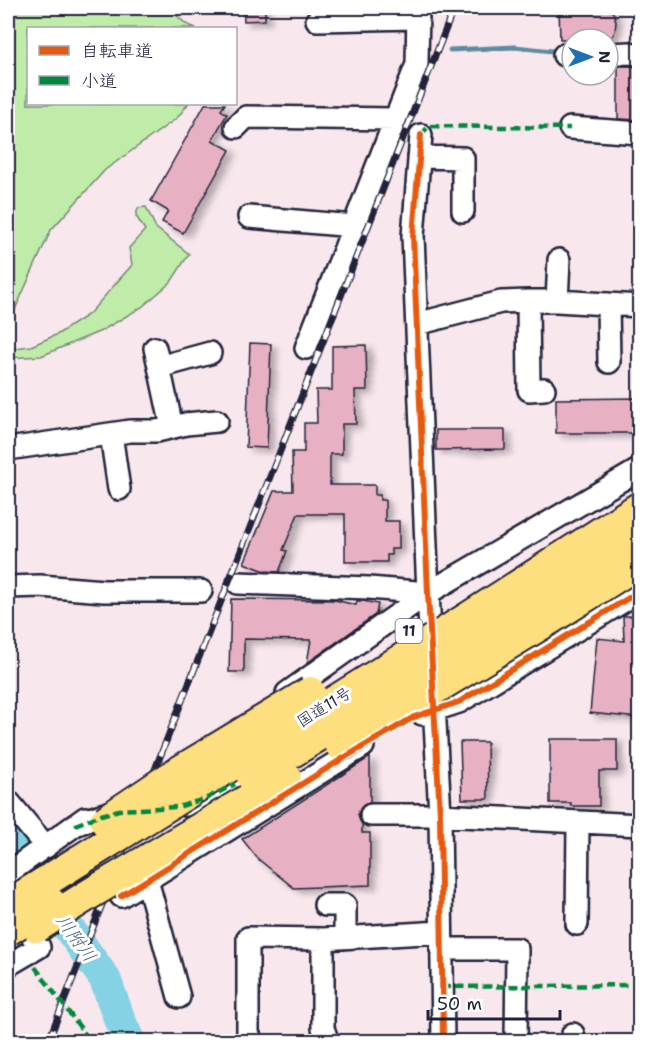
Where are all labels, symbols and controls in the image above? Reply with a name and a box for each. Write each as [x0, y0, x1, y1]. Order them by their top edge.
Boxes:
legend [27, 27, 237, 105]
north arrow [560, 27, 620, 87]
text: 自転車道 [81, 39, 153, 63]
text: N [594, 51, 615, 63]
text: 小道 [81, 69, 117, 93]
road number: 11 [396, 619, 422, 643]
street label: 国道11号 [293, 682, 355, 732]
water label: 川附川 [50, 909, 102, 967]
scale bar [428, 983, 560, 1021]
text: 50 m [437, 992, 482, 1016]

